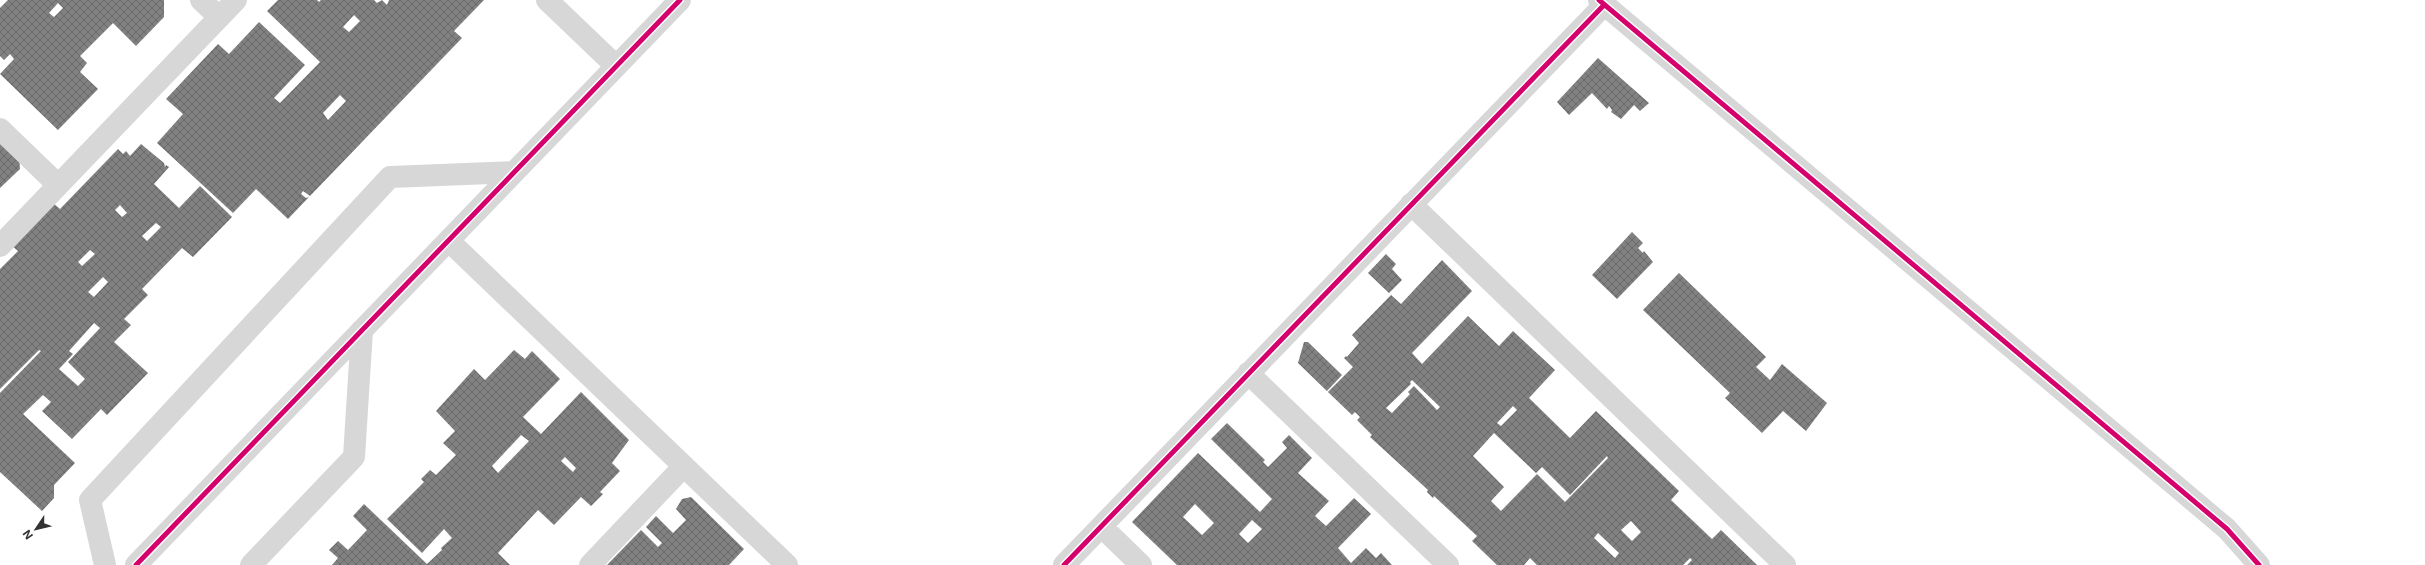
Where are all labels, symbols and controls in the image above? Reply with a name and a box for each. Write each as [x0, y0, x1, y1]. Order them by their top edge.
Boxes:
north arrow [16, 509, 56, 549]
text: N [20, 527, 36, 542]

